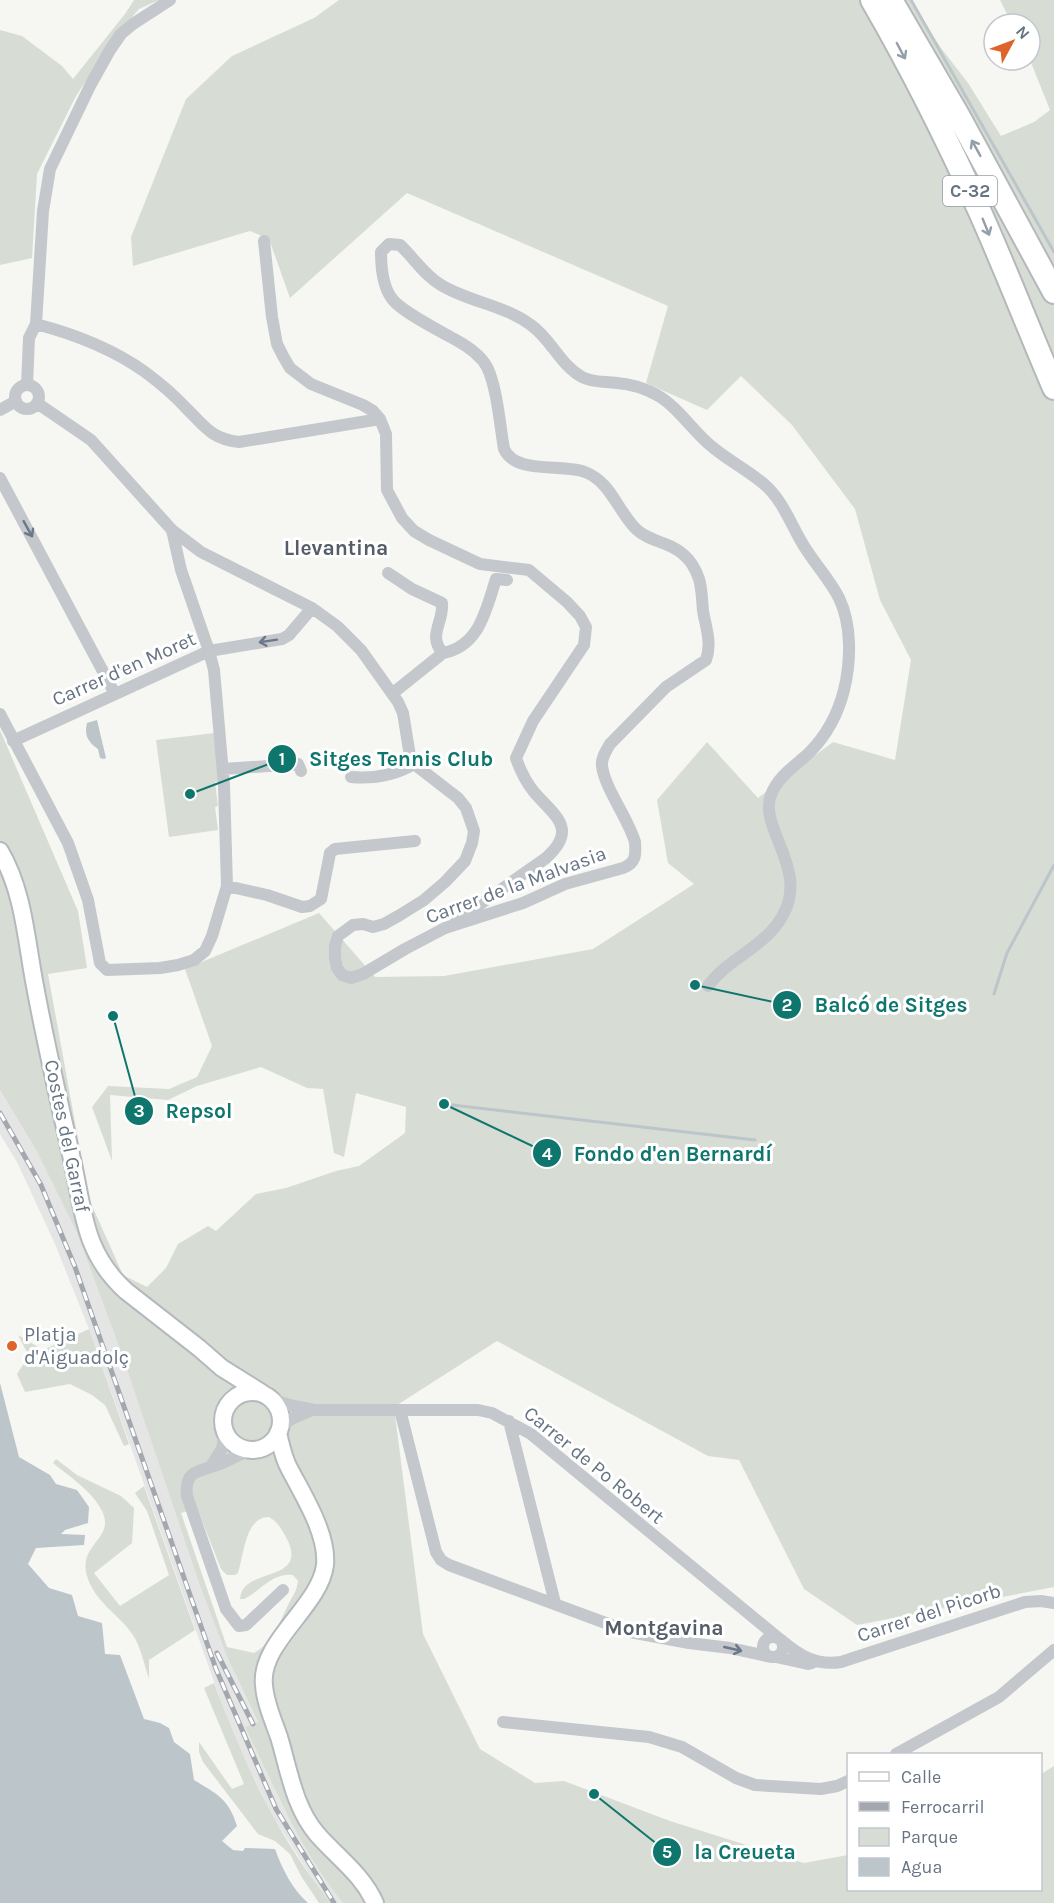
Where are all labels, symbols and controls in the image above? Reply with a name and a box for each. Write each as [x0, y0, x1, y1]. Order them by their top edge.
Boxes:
north arrow [982, 12, 1042, 72]
text: N [1012, 22, 1034, 43]
one-way arrow [895, 42, 907, 59]
one-way arrow [970, 140, 981, 158]
road number: C-32 [943, 176, 997, 206]
one-way arrow [981, 217, 992, 235]
one-way arrow [22, 520, 34, 537]
district label: Llevantina [284, 536, 388, 560]
street label: Carrer d'en Moret [49, 627, 200, 711]
one-way arrow [258, 636, 278, 647]
callout: Sitges Tennis Club [267, 740, 505, 779]
text: Sitges Tennis Club [309, 747, 493, 771]
text: 1 [279, 748, 285, 770]
street label: Carrer de la Malvasia [423, 842, 609, 928]
callout: Balcó de Sitges [772, 985, 979, 1024]
text: Balcó de Sitges [815, 993, 967, 1017]
text: 2 [782, 994, 792, 1016]
street label: Costes del Garraf [40, 1058, 94, 1215]
callout: Repsol [124, 1091, 244, 1130]
text: Repsol [166, 1099, 232, 1123]
text: 3 [133, 1100, 145, 1122]
callout: Fondo d'en Bernardí [532, 1134, 784, 1173]
text: Fondo d'en Bernardí [574, 1142, 773, 1166]
text: 4 [542, 1143, 553, 1165]
place label: Platja d'Aiguadolç [24, 1323, 129, 1369]
marker: Platja d'Aiguadolç [5, 1339, 19, 1353]
street label: Carrer de Po Robert [519, 1401, 669, 1529]
street label: Carrer del Picorb [854, 1579, 1004, 1647]
district label: Montgavina [604, 1616, 724, 1640]
one-way arrow [723, 1644, 742, 1656]
legend [847, 1753, 1042, 1891]
text: Calle [901, 1766, 941, 1788]
text: Ferrocarril [901, 1796, 985, 1818]
text: Parque [901, 1826, 958, 1848]
callout: la Creueta [652, 1832, 807, 1871]
text: la Creueta [694, 1840, 796, 1864]
text: 5 [662, 1841, 672, 1863]
text: Agua [901, 1856, 942, 1878]

